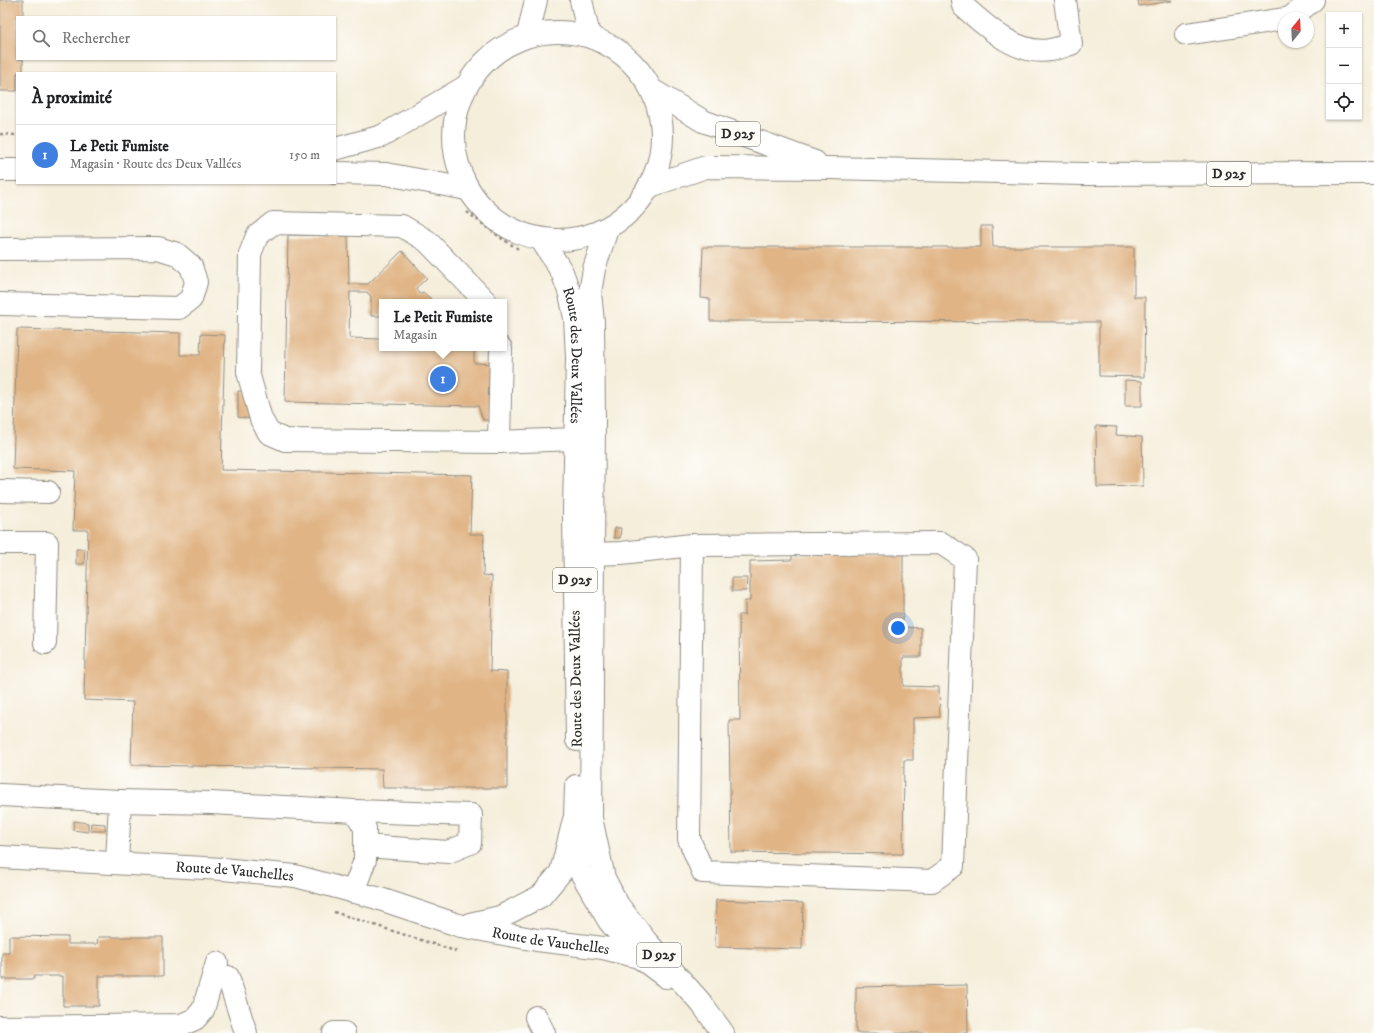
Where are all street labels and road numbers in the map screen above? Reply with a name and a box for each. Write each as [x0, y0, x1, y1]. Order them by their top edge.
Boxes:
road number: D 925 [716, 122, 760, 146]
road number: D 925 [1207, 162, 1251, 186]
street label: Route des Deux Vallées [559, 284, 587, 424]
road number: D 925 [553, 568, 597, 592]
street label: Route des Deux Vallées [565, 610, 587, 748]
street label: Route de Vauchelles [175, 857, 295, 885]
street label: Route de Vauchelles [490, 922, 612, 959]
road number: D 925 [637, 943, 681, 967]

